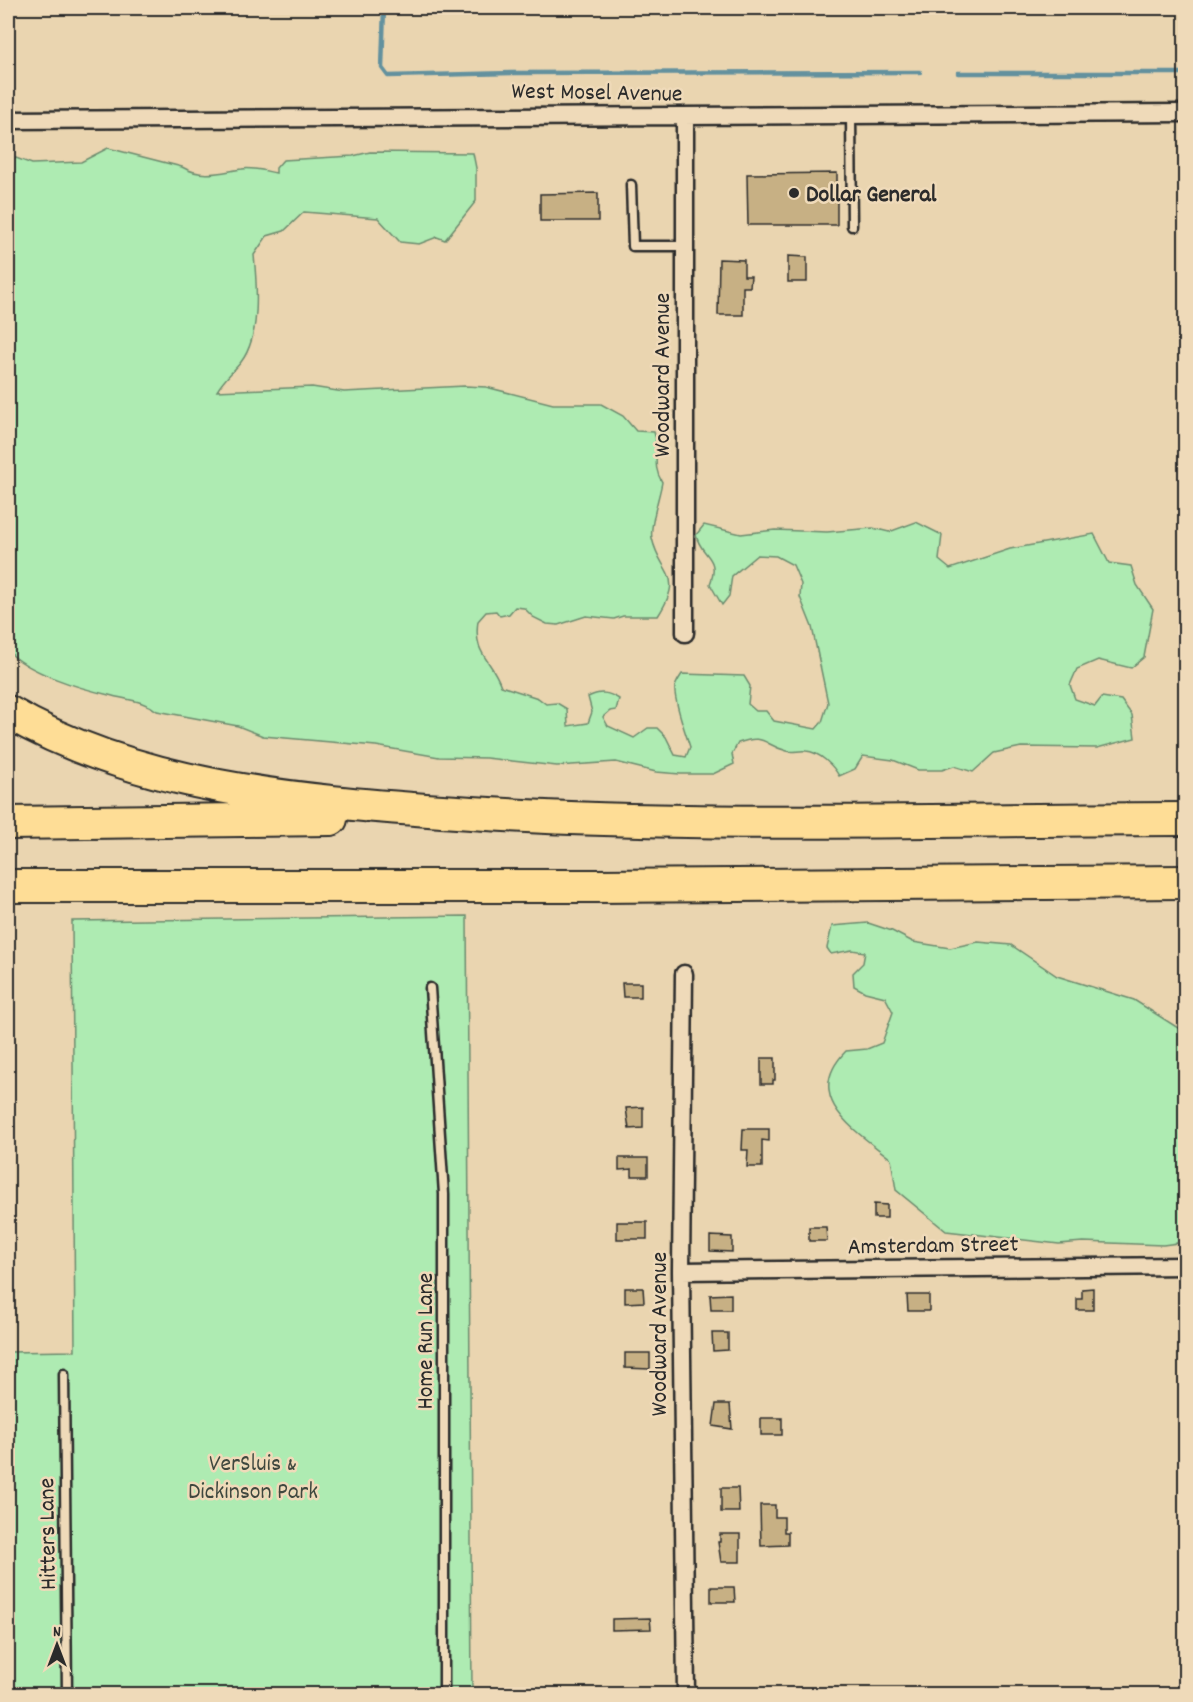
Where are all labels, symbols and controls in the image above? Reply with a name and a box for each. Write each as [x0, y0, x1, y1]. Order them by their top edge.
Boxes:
street label: West Mosel Avenue [511, 76, 683, 112]
place label: Dollar General [806, 179, 937, 213]
marker: Dollar General [787, 186, 801, 200]
street label: Woodward Avenue [647, 293, 681, 457]
street label: Amsterdam Street [847, 1229, 1019, 1265]
street label: Woodward Avenue [644, 1252, 678, 1416]
street label: Home Run Lane [410, 1273, 444, 1409]
park label: VerSluis & Dickinson Park [188, 1448, 318, 1510]
street label: Hitters Lane [31, 1478, 67, 1590]
north arrow [27, 1615, 87, 1675]
text: N [53, 1621, 61, 1644]

